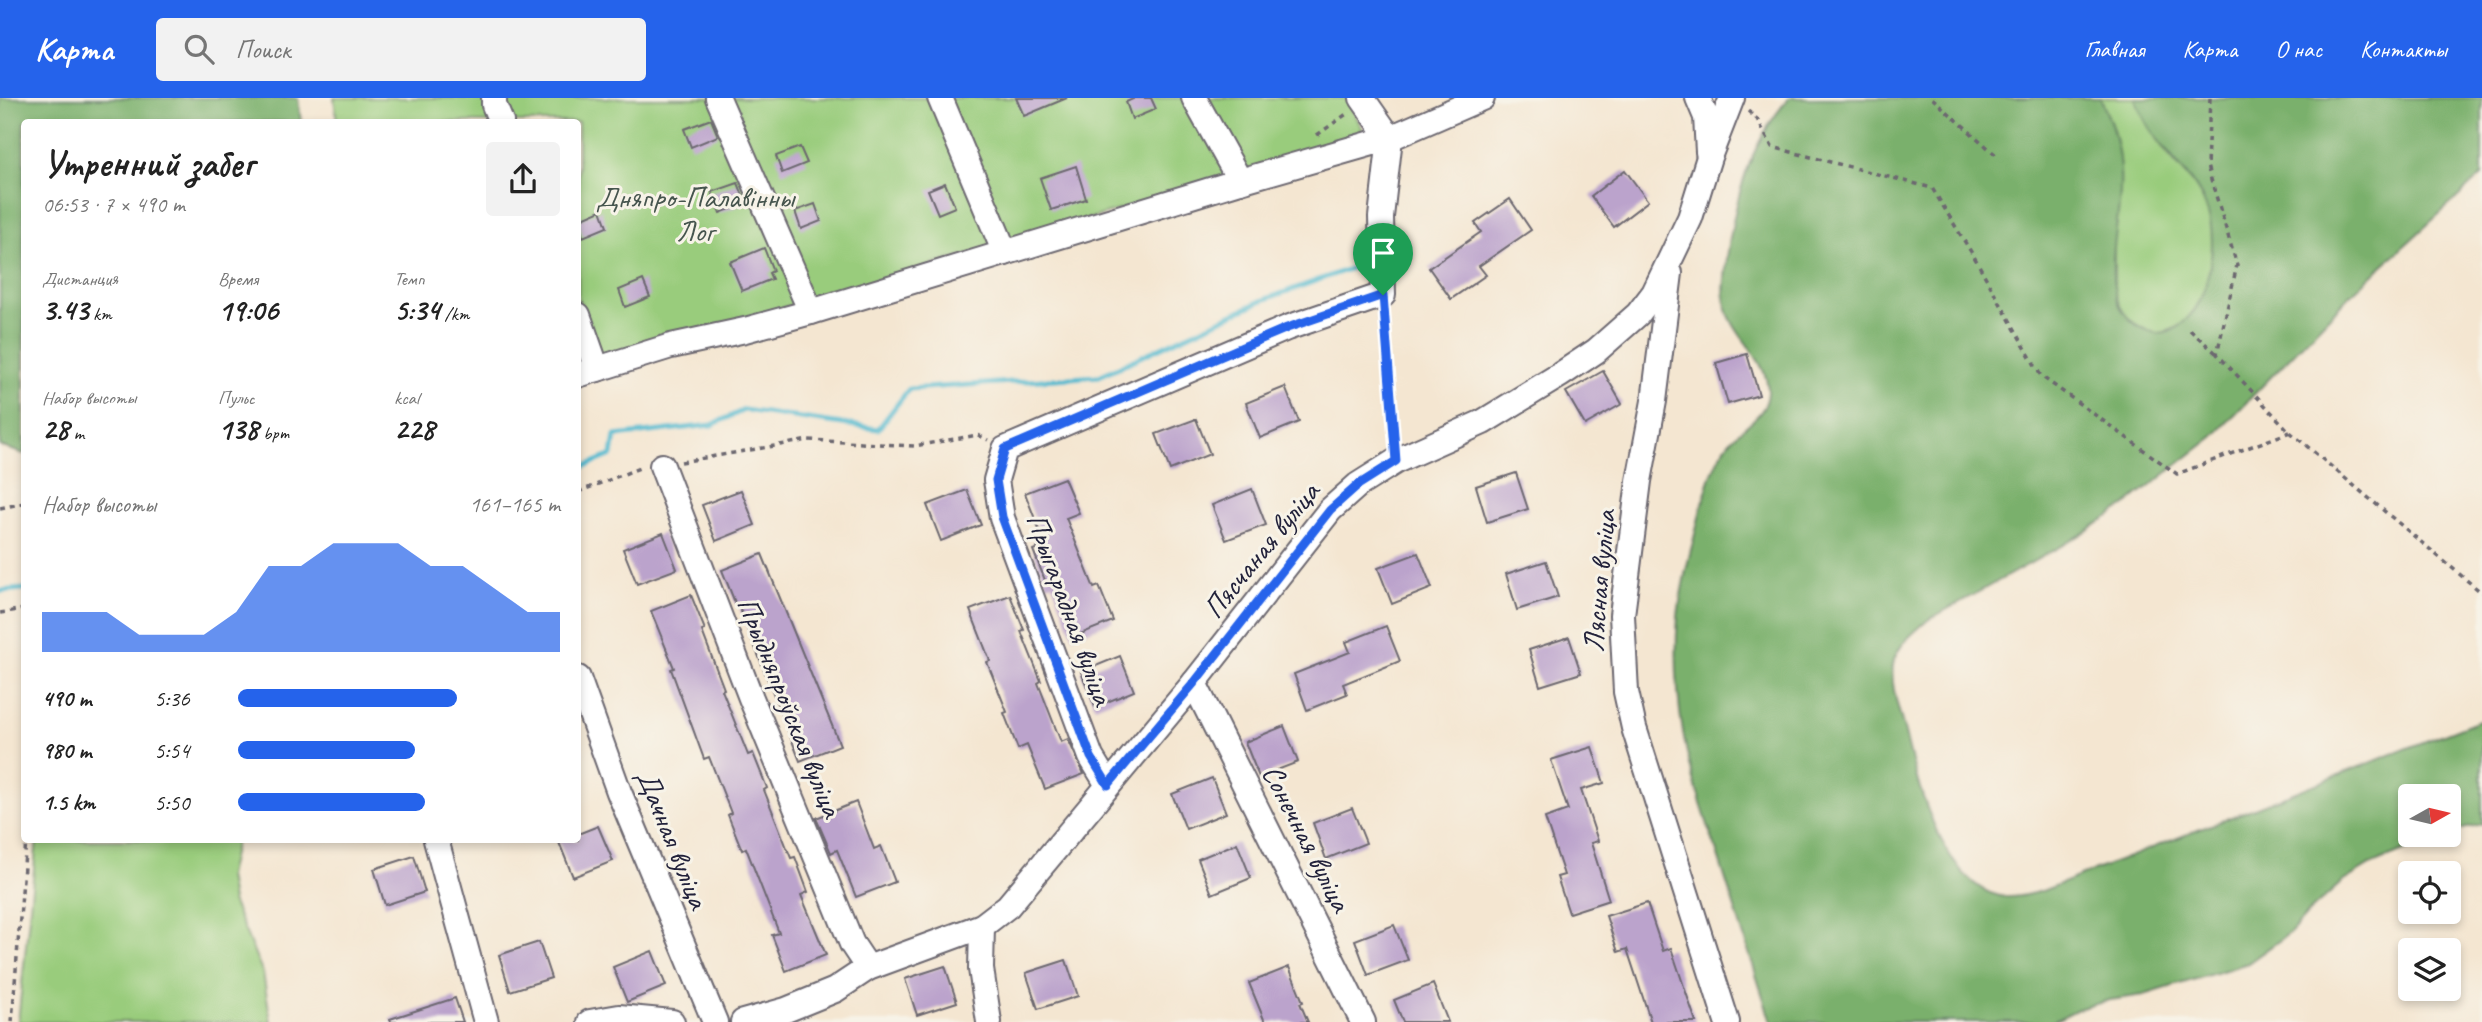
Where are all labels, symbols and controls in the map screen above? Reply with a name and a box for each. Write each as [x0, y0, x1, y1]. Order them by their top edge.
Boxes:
search box [156, 18, 646, 81]
text: Карта [35, 28, 114, 70]
icon: search [180, 30, 218, 68]
text: Поиск [236, 33, 290, 66]
text: Главная [2084, 34, 2145, 64]
text: Карта [2183, 34, 2237, 64]
text: О нас [2275, 34, 2322, 64]
text: Контакты [2360, 34, 2447, 64]
text: Утренний забег [42, 140, 254, 187]
button: share [486, 142, 560, 216]
park label: Дняпро-Палавінны Лог [596, 178, 796, 250]
text: 06:53 · 7 × 490 m [42, 190, 185, 219]
pin [1353, 223, 1413, 295]
icon: arrive [1364, 234, 1402, 272]
text: Дистанция [42, 267, 118, 291]
text: Время [218, 267, 258, 291]
text: Темп [394, 267, 425, 291]
text: 3.43 [42, 291, 88, 329]
text: 19:06 [218, 291, 278, 329]
text: 5:34 [394, 291, 440, 329]
text: km [88, 302, 112, 326]
text: /km [440, 302, 469, 326]
text: Набор высоты [42, 386, 136, 410]
text: Пульс [218, 386, 255, 410]
text: kcal [394, 386, 419, 410]
text: 28 [42, 410, 69, 448]
text: 138 [218, 410, 259, 448]
text: 228 [394, 410, 435, 448]
text: m [69, 421, 84, 445]
text: bpm [259, 421, 289, 445]
street label: Пясчаная вуліца [1194, 472, 1329, 626]
text: Набор высоты [42, 490, 156, 519]
text: 161–165 m [469, 490, 560, 519]
street label: Лясная вуліца [1574, 507, 1624, 653]
street label: Прыгарадная вуліца [1018, 508, 1123, 712]
street label: Прыдняпроўская вуліца [729, 591, 852, 824]
text: 490 m [42, 684, 91, 713]
text: 5:36 [154, 684, 190, 713]
text: 980 m [42, 736, 91, 765]
text: 5:54 [154, 736, 190, 765]
street label: Сонечная вуліца [1254, 758, 1361, 919]
street label: Дачная вуліца [628, 764, 719, 916]
north arrow [2398, 784, 2460, 847]
map controls [2398, 784, 2461, 1001]
text: 1.5 km [42, 788, 95, 817]
text: 5:50 [154, 788, 190, 817]
button: locate [2398, 861, 2461, 924]
button: layers [2398, 938, 2461, 1001]

